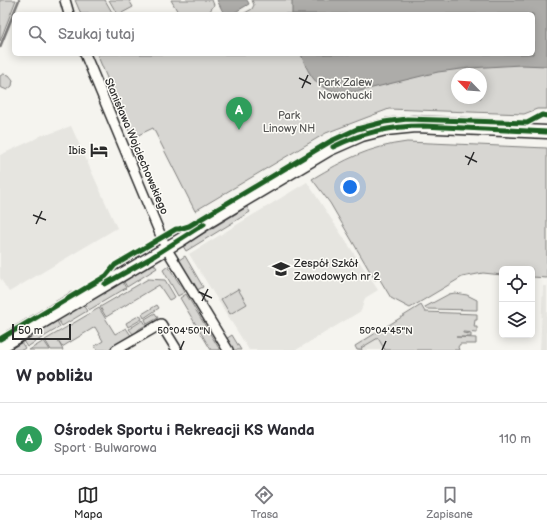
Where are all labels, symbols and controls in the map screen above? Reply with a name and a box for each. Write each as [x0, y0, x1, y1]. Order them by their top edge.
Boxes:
search box [12, 12, 535, 56]
icon: search [26, 23, 48, 45]
text: Szukaj tutaj [58, 25, 135, 44]
north arrow [451, 68, 487, 104]
street label: Stanisława Wojciechowskiego [102, 76, 171, 216]
park label: Park Zalew Nowohucki [318, 76, 373, 102]
pin: A [226, 97, 252, 130]
park label: Park Linowy NH [263, 109, 315, 135]
hotel icon: Ibis [89, 140, 109, 160]
place label: Ibis [68, 144, 87, 157]
your location [340, 177, 360, 197]
place label: Zespół Szkół Zawodowych nr 2 [293, 257, 380, 283]
school or university icon: Zespół Szkół Zawodowych nr 2 [271, 259, 291, 279]
map controls [499, 266, 535, 338]
button: locate [499, 266, 535, 302]
button: layers [499, 302, 535, 338]
scale bar [12, 322, 71, 341]
text: 50 m [18, 324, 43, 337]
text: 50°04'50"N [157, 325, 211, 337]
text: 50°04'45"N [359, 325, 413, 337]
text: W pobliżu [16, 366, 93, 386]
text: Ośrodek Sportu i Rekreacji KS Wanda [54, 421, 315, 440]
text: A [25, 431, 33, 447]
text: 110 m [499, 431, 531, 447]
text: Sport · Bulwarowa [54, 440, 157, 456]
tab: Mapa [74, 484, 102, 521]
tab: Trasa [251, 484, 278, 521]
tab: Zapisane [427, 484, 473, 521]

